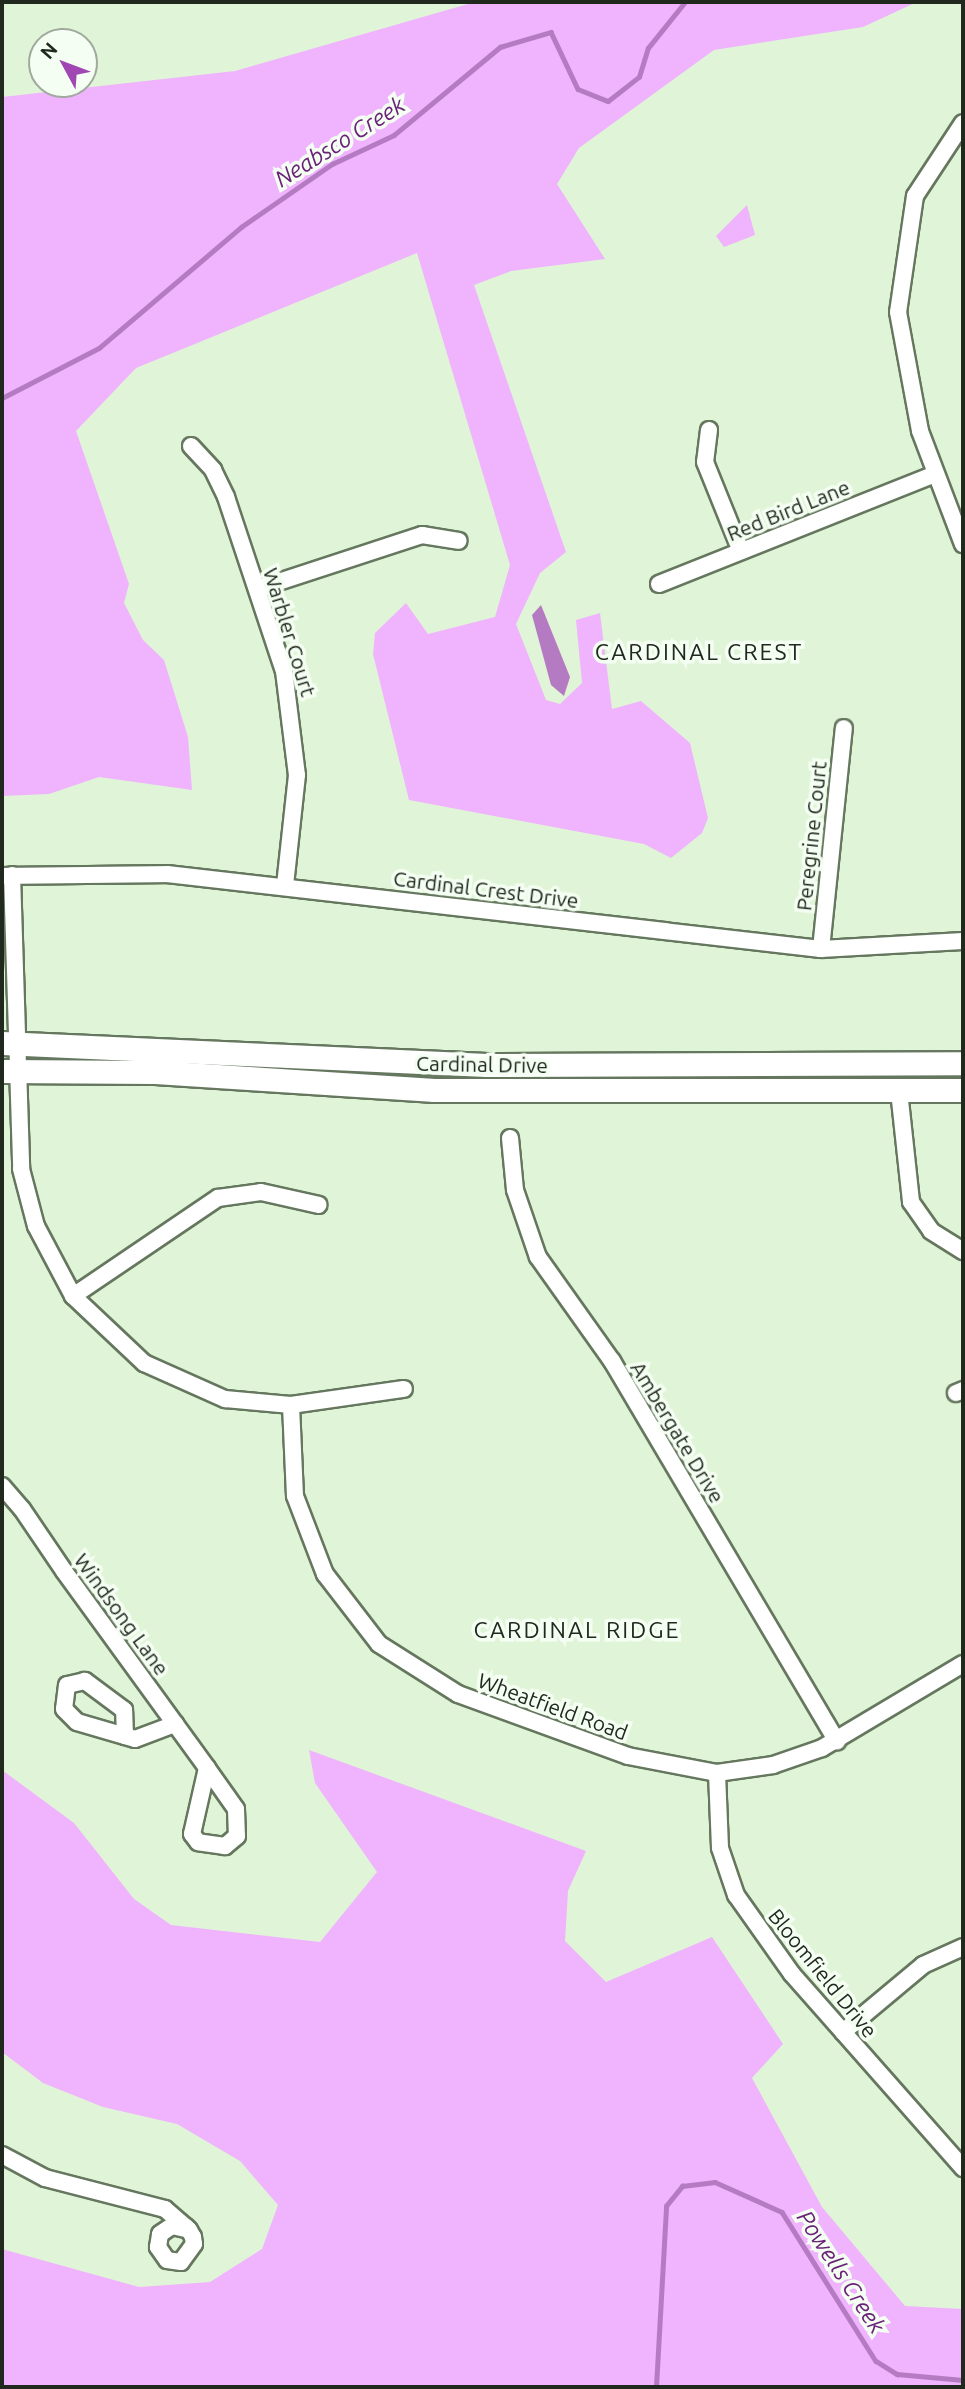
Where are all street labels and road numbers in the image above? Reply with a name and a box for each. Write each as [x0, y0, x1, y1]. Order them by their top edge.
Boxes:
street label: Red Bird Lane [723, 474, 853, 546]
street label: Warbler Court [258, 565, 322, 699]
street label: Peregrine Court [791, 760, 831, 912]
street label: Cardinal Crest Drive [392, 865, 580, 913]
street label: Cardinal Drive [416, 1050, 548, 1078]
street label: Ambergate Drive [626, 1357, 730, 1507]
street label: Windsong Lane [69, 1548, 175, 1680]
street label: Wheatfield Road [475, 1667, 631, 1745]
street label: Bloomfield Drive [763, 1903, 883, 2043]

